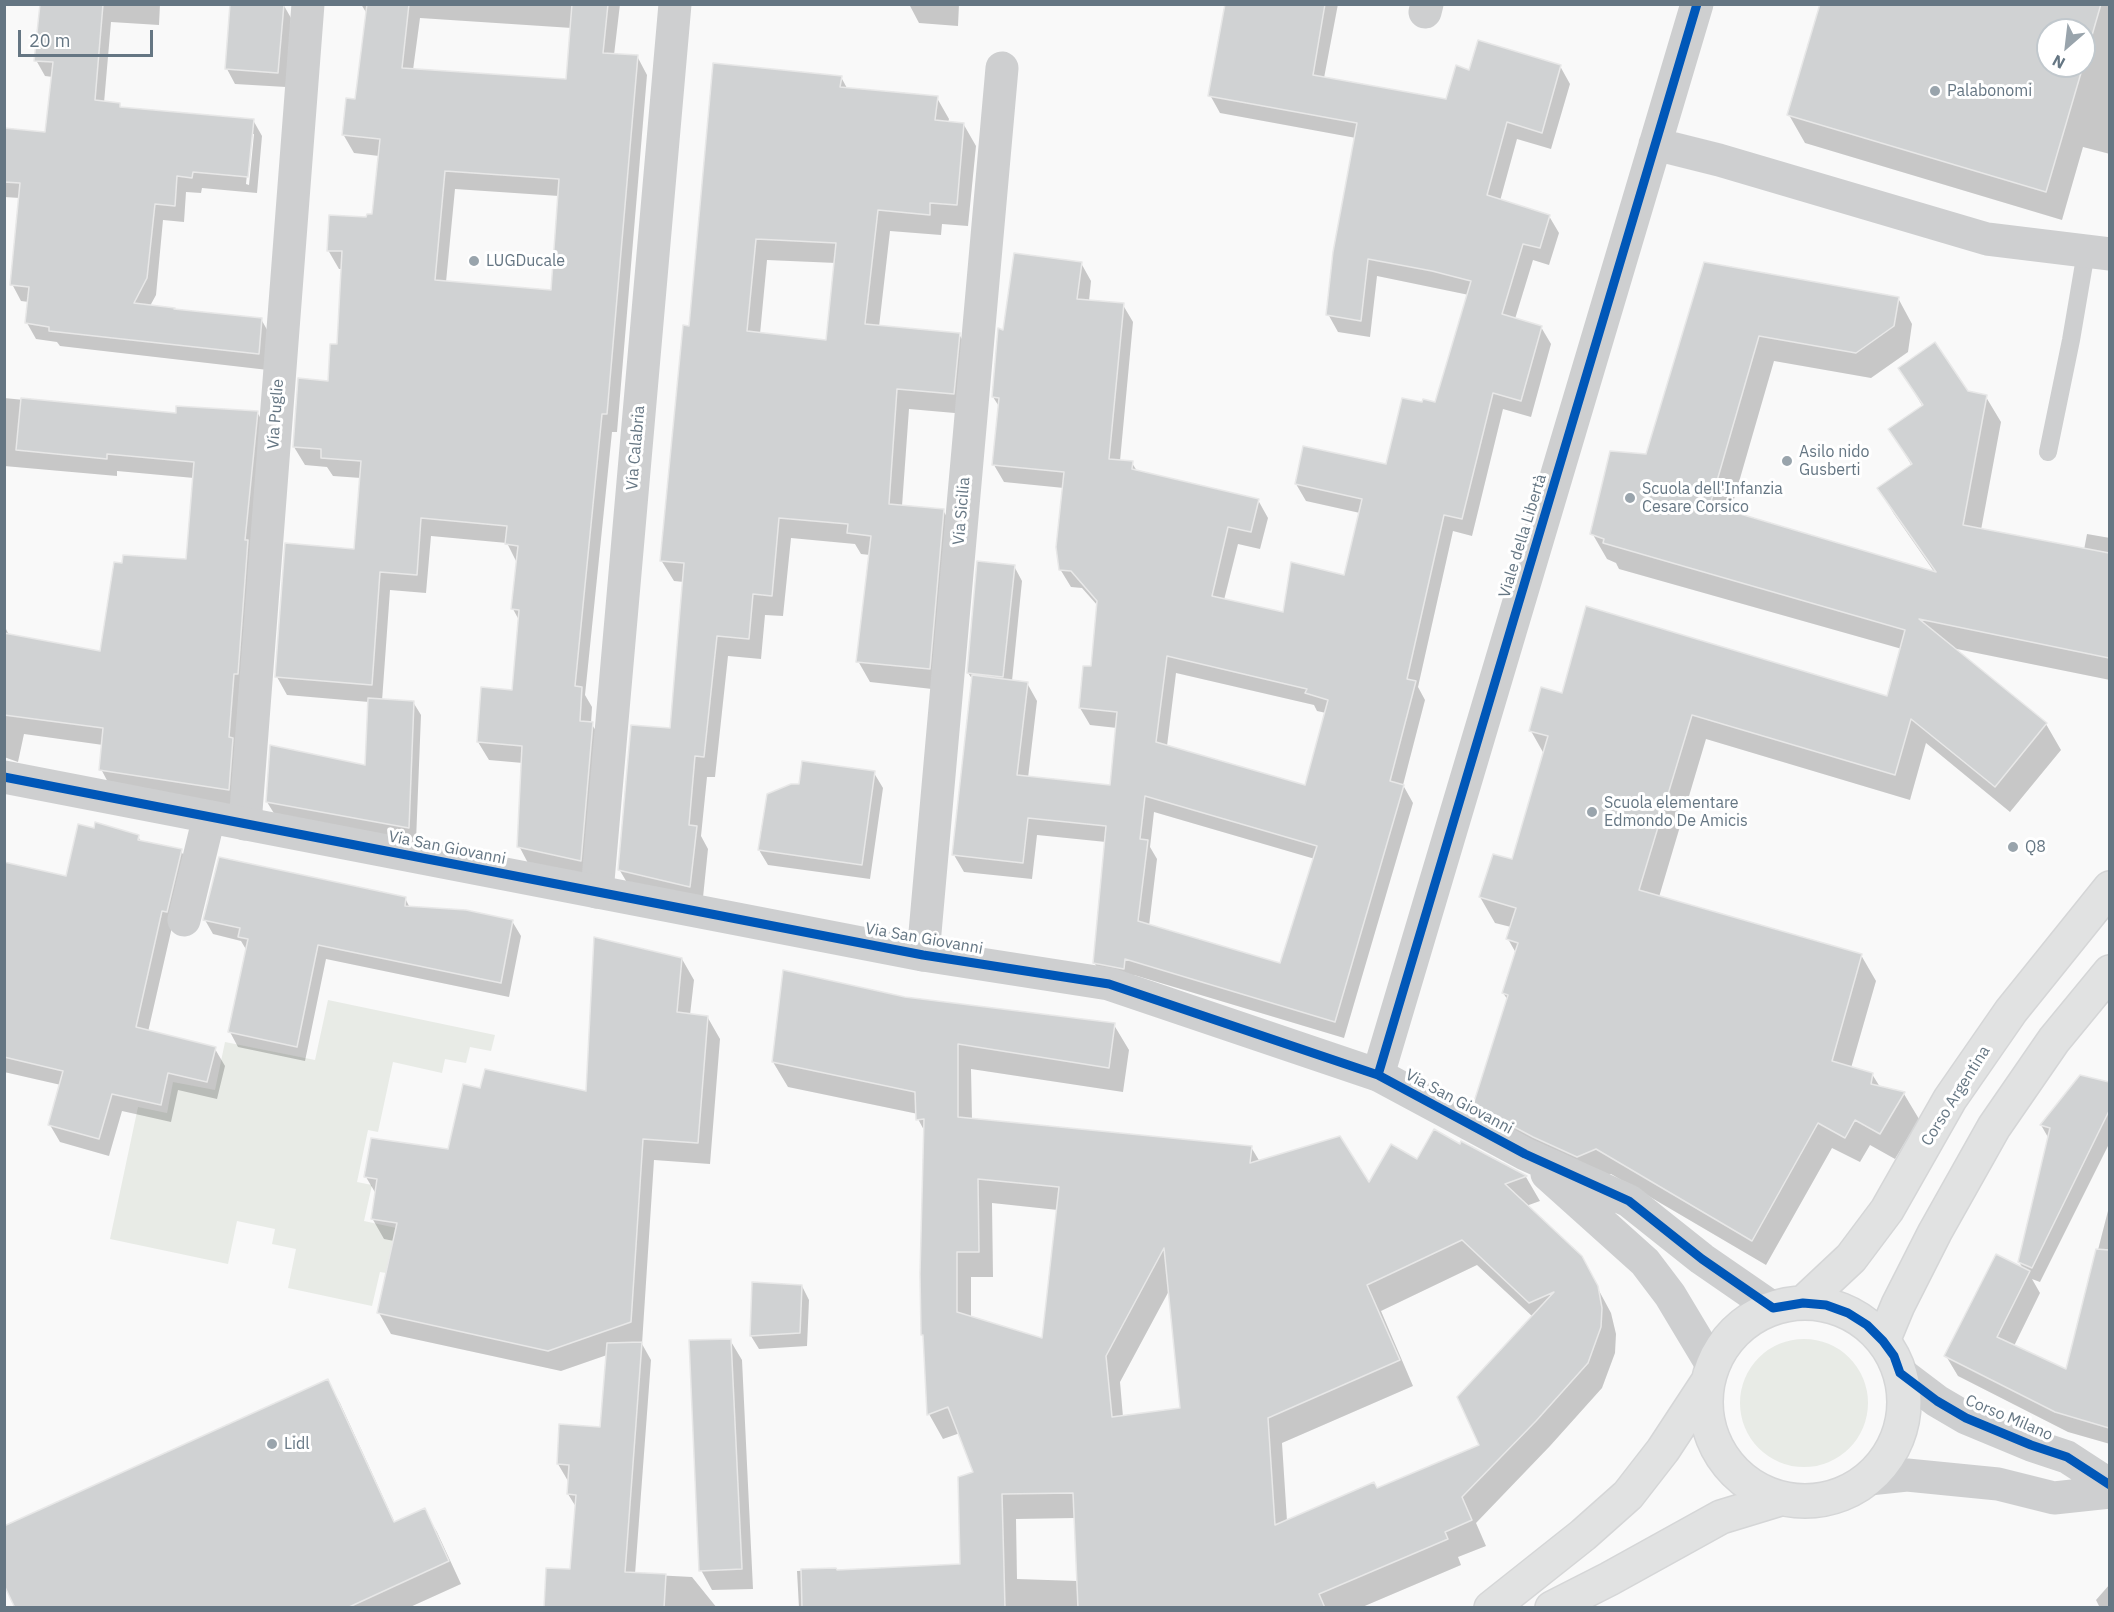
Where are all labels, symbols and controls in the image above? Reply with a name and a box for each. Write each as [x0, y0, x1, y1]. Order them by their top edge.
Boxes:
scale bar [21, 18, 156, 56]
north arrow [2036, 18, 2096, 78]
text: 20 m [29, 29, 71, 52]
text: N [2049, 51, 2068, 74]
place label: Palabonomi [1947, 81, 2032, 101]
marker: Palabonomi [1928, 84, 1942, 98]
place label: LUGDucale [486, 251, 565, 271]
marker: LUGDucale [467, 254, 481, 268]
street label: Via Puglie [264, 378, 288, 450]
street label: Via Calabria [623, 405, 649, 491]
place label: Asilo nido Gusberti [1799, 442, 1869, 480]
marker: Asilo nido Gusberti [1780, 454, 1794, 468]
street label: Viale della Libertà [1495, 472, 1551, 600]
street label: Via Sicilia [949, 476, 975, 546]
place label: Scuola dell'Infanzia Cesare Corsico [1642, 479, 1783, 517]
marker: Scuola dell'Infanzia Cesare Corsico [1623, 491, 1637, 505]
place label: Scuola elementare Edmondo De Amicis [1604, 793, 1748, 831]
marker: Scuola elementare Edmondo De Amicis [1585, 805, 1599, 819]
street label: Via San Giovanni [387, 827, 507, 869]
place label: Q8 [2025, 837, 2046, 857]
marker: Q8 [2006, 840, 2020, 854]
street label: Via San Giovanni [864, 919, 984, 959]
street label: Corso Argentina [1918, 1042, 1994, 1150]
street label: Via San Giovanni [1402, 1066, 1516, 1138]
street label: Corso Milano [1962, 1391, 2056, 1445]
place label: Lidl [284, 1434, 310, 1454]
marker: Lidl [265, 1437, 279, 1451]

